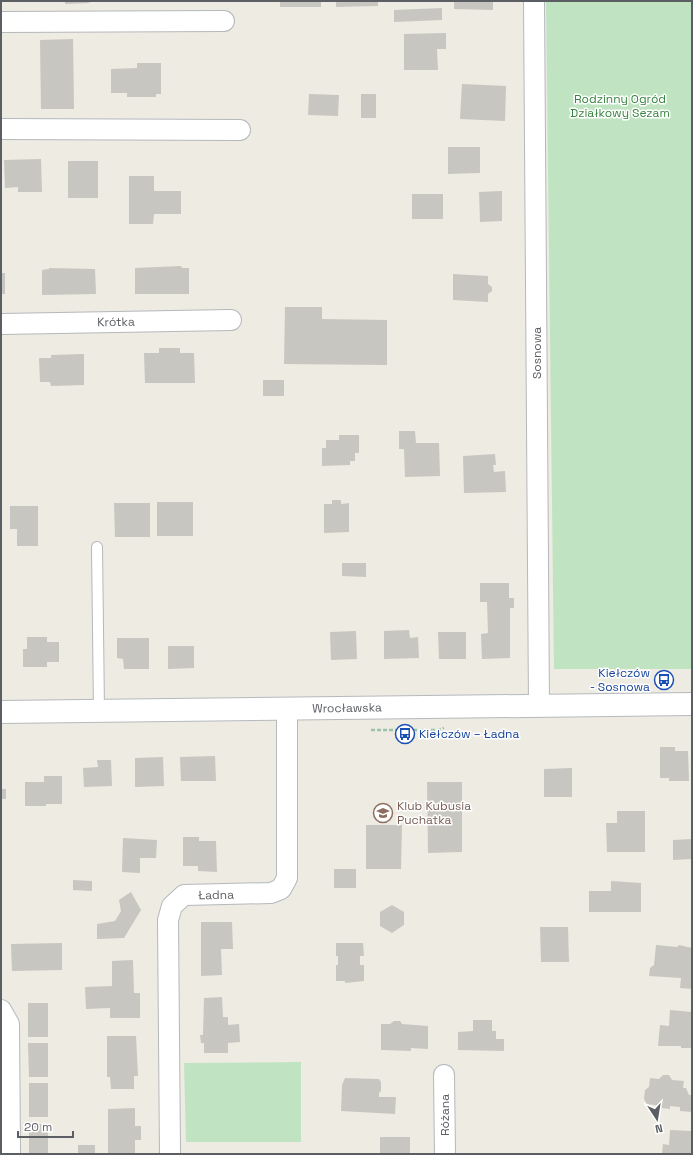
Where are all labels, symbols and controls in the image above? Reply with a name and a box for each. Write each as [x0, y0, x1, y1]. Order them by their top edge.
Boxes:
park label: Rodzinny Ogród Działkowy Sezam [570, 91, 670, 121]
street label: Krótka [97, 314, 135, 330]
street label: Sosnowa [529, 327, 545, 379]
place label: Kiełczów - Sosnowa [590, 665, 650, 695]
bus stop icon: Kiełczów - Sosnowa [653, 669, 675, 691]
street label: Wrocławska [312, 699, 382, 717]
bus stop icon: Kiełczów – Ładna [394, 723, 416, 745]
place label: Kiełczów – Ładna [419, 726, 519, 742]
place label: Klub Kubusia Puchatka [397, 798, 471, 828]
school or university icon: Klub Kubusia Puchatka [372, 802, 394, 824]
street label: Ładna [198, 887, 234, 903]
street label: Różana [437, 1094, 453, 1136]
north arrow [637, 1099, 677, 1139]
scale bar [18, 1113, 73, 1139]
text: 20 m [24, 1119, 52, 1135]
text: N [654, 1121, 664, 1136]

